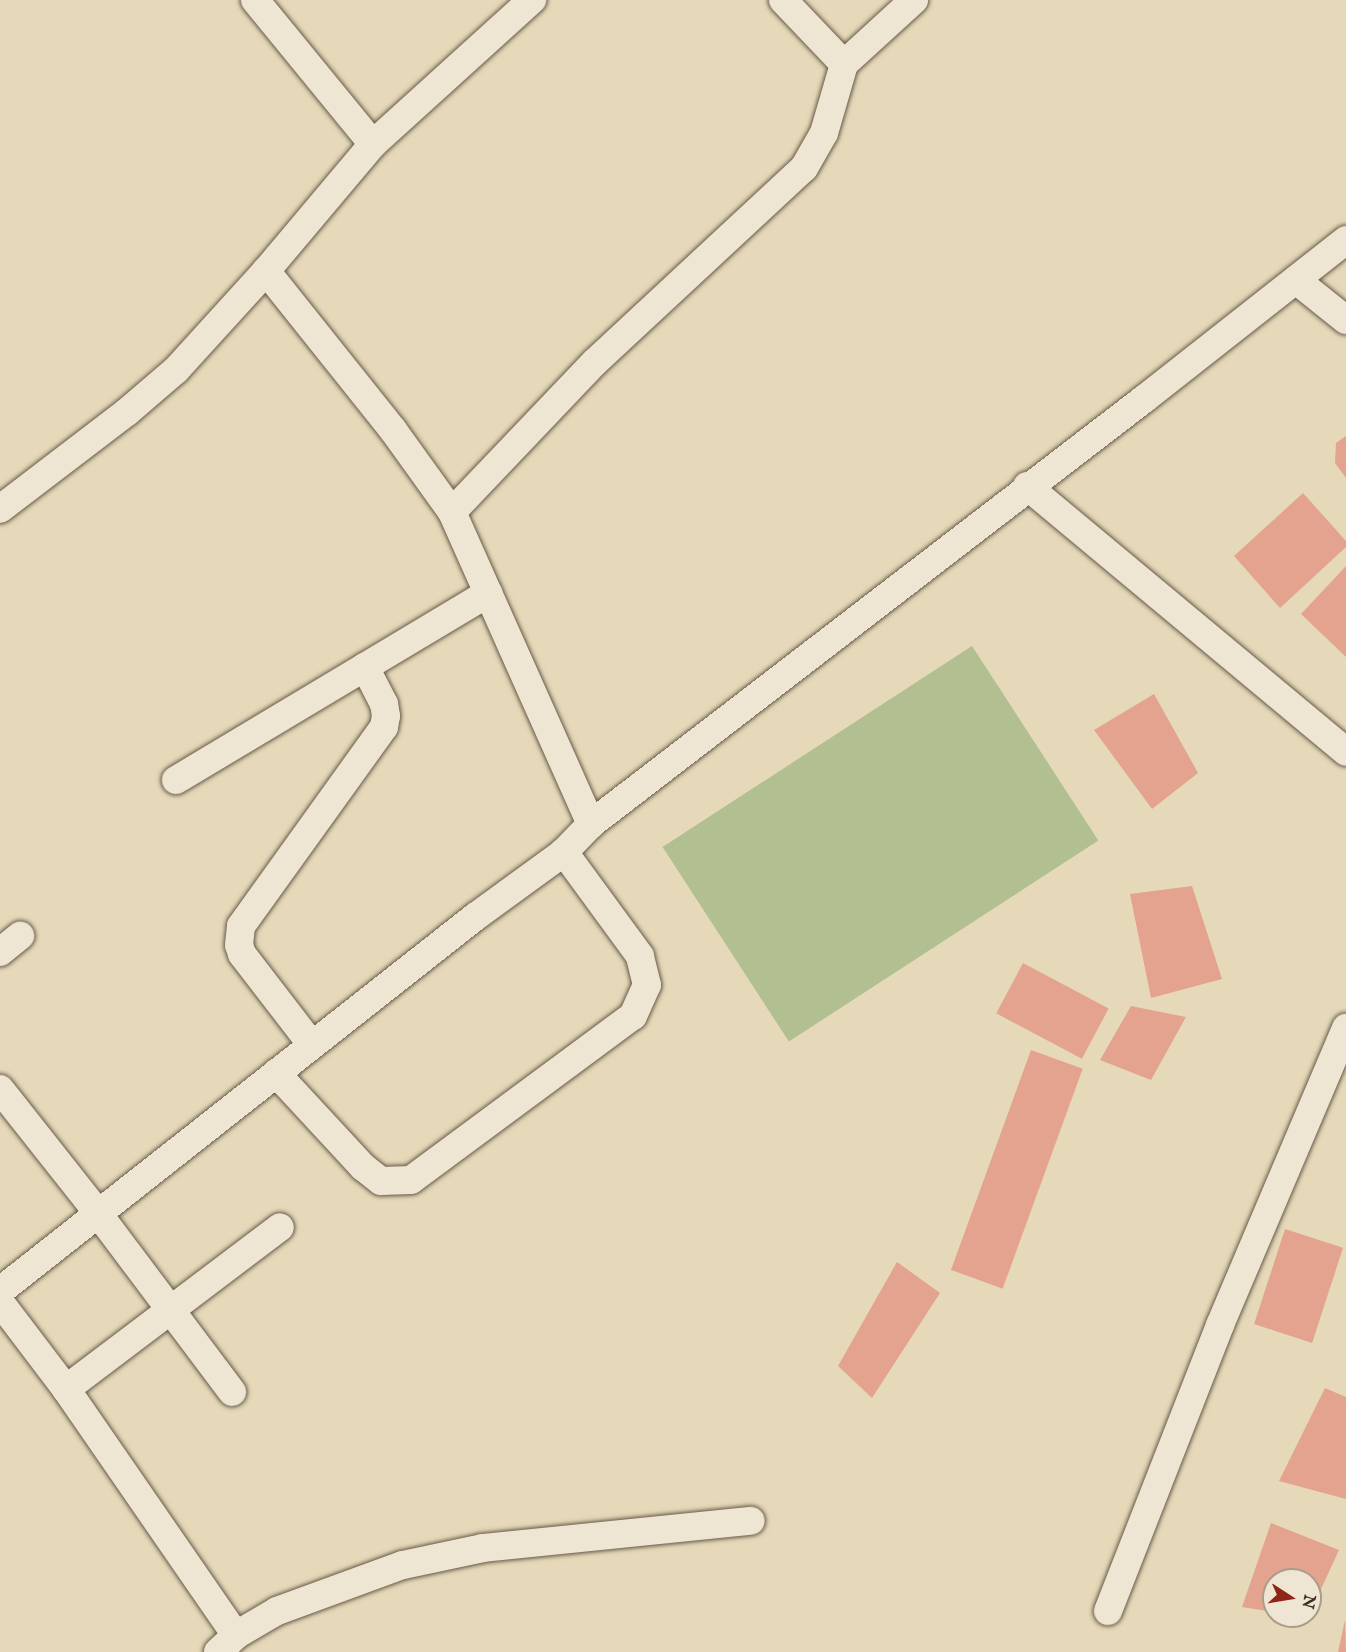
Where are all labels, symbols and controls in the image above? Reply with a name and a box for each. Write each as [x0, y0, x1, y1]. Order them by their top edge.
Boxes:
north arrow [1262, 1568, 1322, 1628]
text: N [1296, 1592, 1319, 1610]

